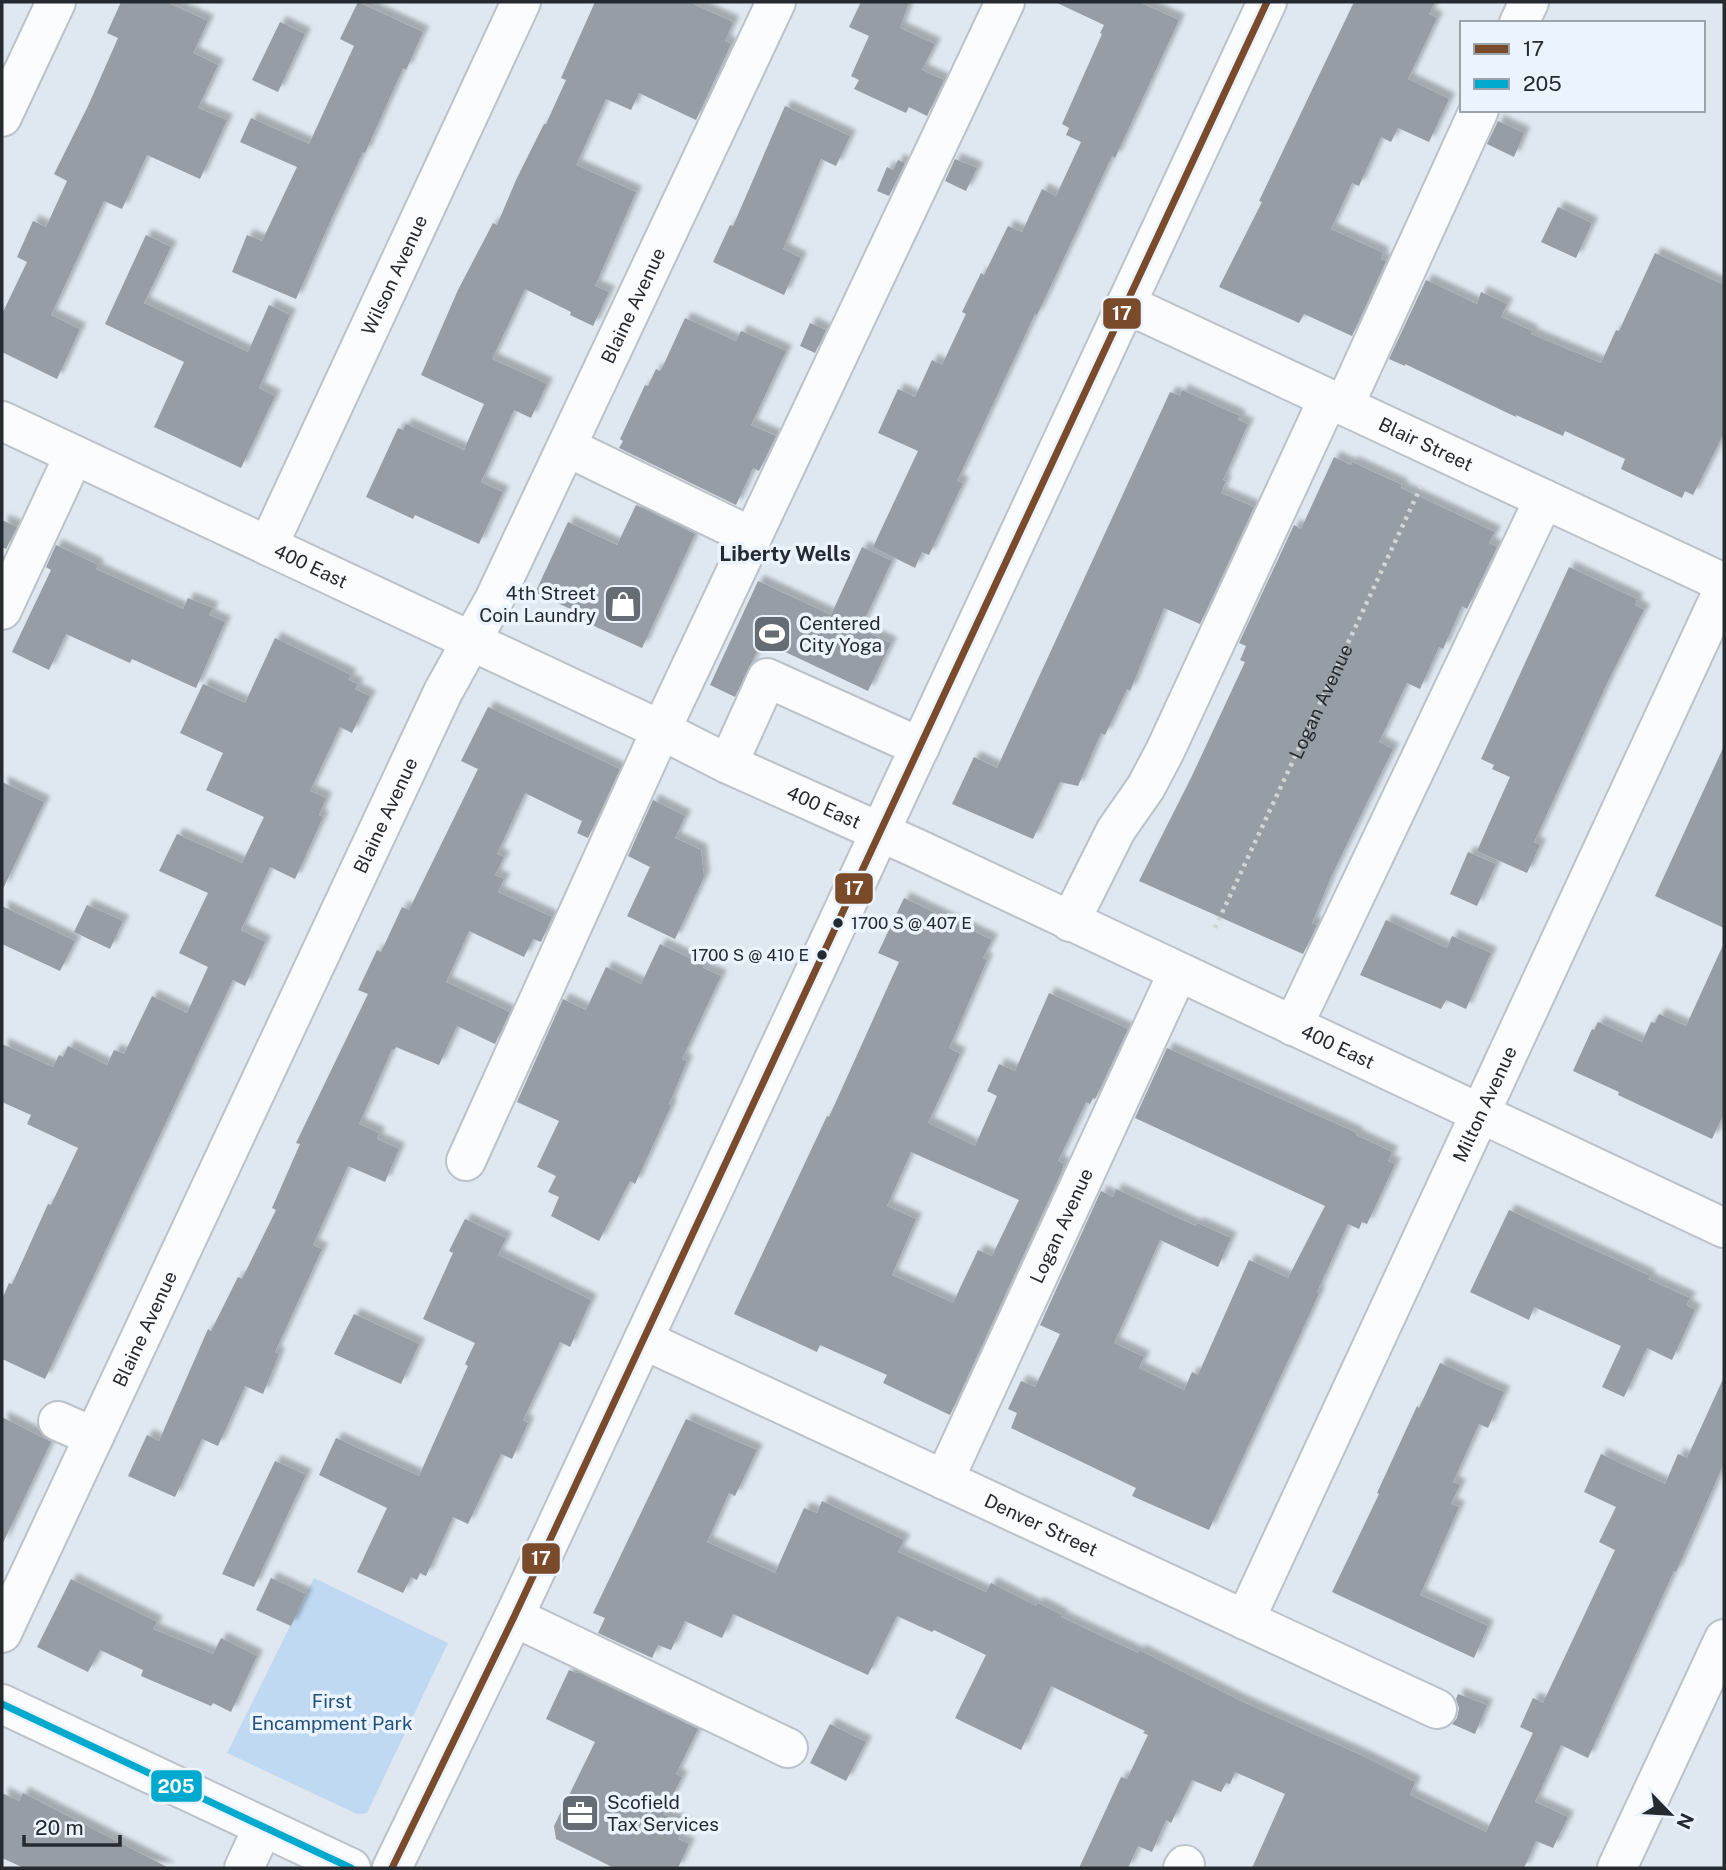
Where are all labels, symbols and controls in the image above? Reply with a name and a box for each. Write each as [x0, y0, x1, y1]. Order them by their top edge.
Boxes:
legend [1460, 21, 1705, 112]
text: 17 [1523, 36, 1544, 61]
text: 205 [1523, 71, 1562, 96]
street label: Wilson Avenue [357, 211, 431, 338]
street label: Blaine Avenue [596, 244, 670, 367]
line badge: 17 [1102, 297, 1142, 330]
text: 17 [1112, 302, 1132, 324]
street label: Blair Street [1375, 413, 1477, 475]
street label: 400 East [270, 539, 351, 592]
district label: Liberty Wells [719, 541, 851, 566]
place label: 4th Street Coin Laundry [479, 582, 596, 626]
shop icon: 4th Street Coin Laundry [602, 583, 644, 625]
place label: Centered City Yoga [799, 612, 882, 656]
sports icon: Centered City Yoga [751, 613, 793, 655]
street label: Logan Avenue [1284, 640, 1357, 762]
street label: Blaine Avenue [349, 754, 422, 877]
street label: 400 East [783, 781, 864, 833]
line badge: 17 [834, 872, 874, 905]
text: 17 [844, 877, 864, 899]
place label: 1700 S @ 407 E [851, 913, 972, 933]
marker: 1700 S @ 407 E [831, 916, 845, 930]
place label: 1700 S @ 410 E [691, 945, 809, 965]
marker: 1700 S @ 410 E [815, 948, 829, 962]
street label: 400 East [1298, 1020, 1378, 1073]
street label: Milton Avenue [1448, 1042, 1521, 1165]
street label: Logan Avenue [1025, 1165, 1097, 1287]
street label: Blaine Avenue [108, 1267, 181, 1390]
street label: Denver Street [981, 1489, 1101, 1561]
line badge: 17 [521, 1542, 561, 1575]
text: 17 [531, 1547, 551, 1569]
park label: First Encampment Park [251, 1690, 413, 1734]
line badge: 205 [150, 1769, 203, 1803]
text: 205 [157, 1775, 195, 1797]
north arrow [1635, 1779, 1705, 1849]
place label: Scofield Tax Services [607, 1791, 719, 1835]
office icon: Scofield Tax Services [559, 1792, 601, 1834]
scale bar [24, 1804, 121, 1848]
text: N [1672, 1810, 1699, 1833]
text: 20 m [35, 1815, 84, 1840]

